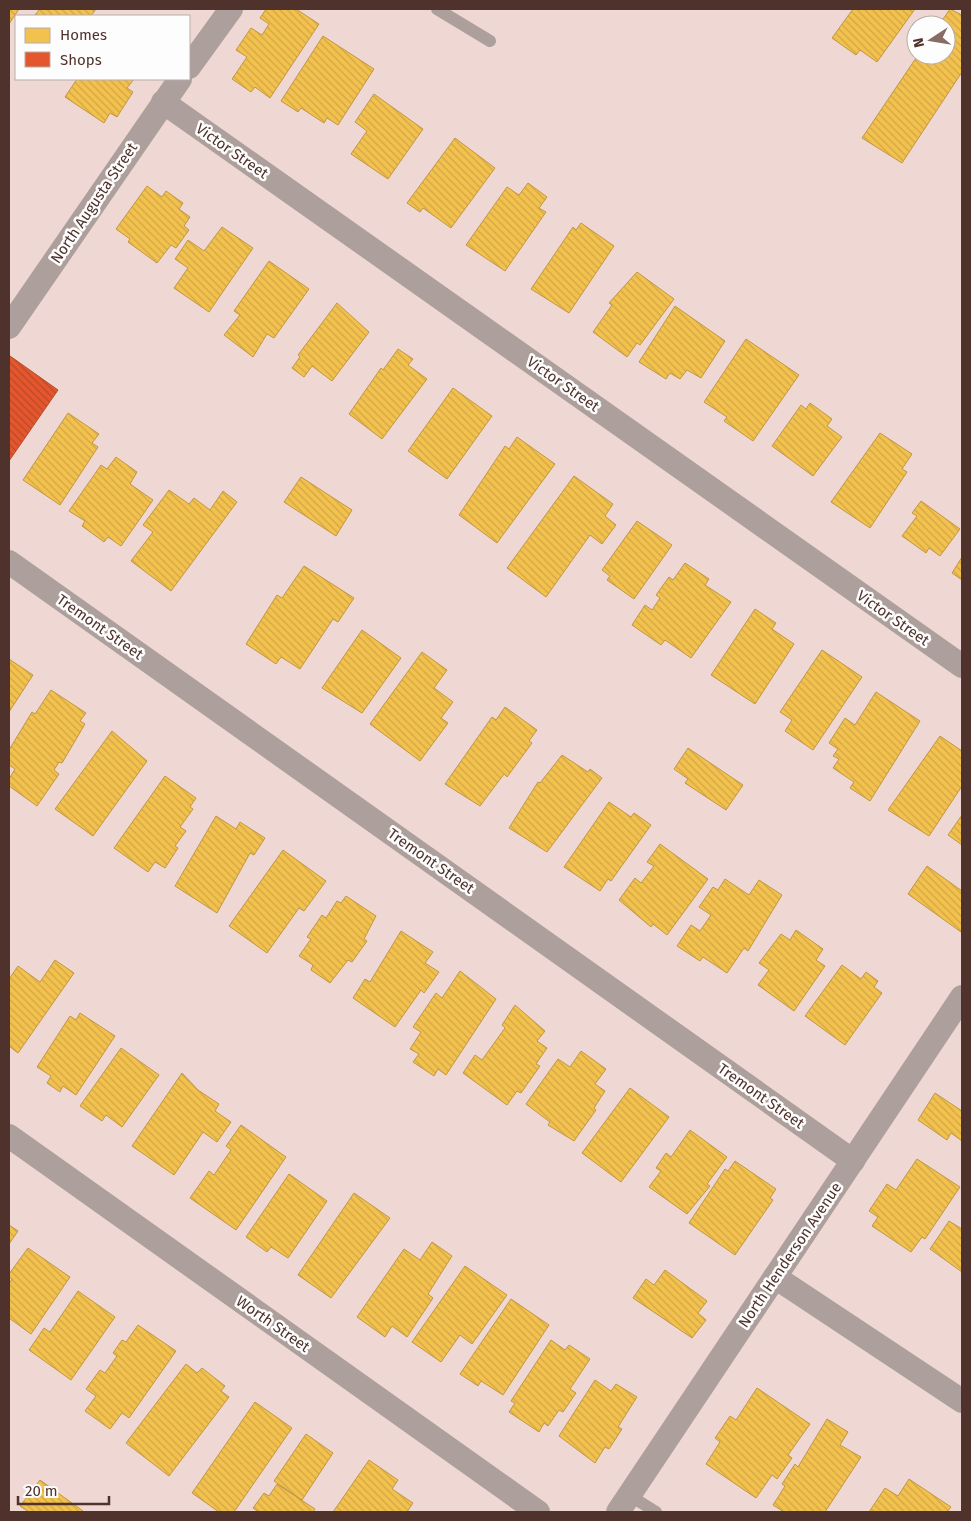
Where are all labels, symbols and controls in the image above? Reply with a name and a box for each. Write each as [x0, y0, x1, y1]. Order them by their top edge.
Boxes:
legend [15, 15, 190, 80]
north arrow [906, 15, 956, 65]
text: Homes [60, 26, 107, 44]
text: N [909, 36, 928, 49]
text: Shops [60, 51, 102, 69]
street label: Victor Street [192, 119, 272, 183]
street label: North Augusta Street [47, 139, 141, 267]
street label: Victor Street [523, 352, 603, 416]
street label: Victor Street [853, 586, 933, 650]
street label: Tremont Street [53, 591, 147, 664]
street label: Tremont Street [384, 825, 478, 898]
street label: Tremont Street [714, 1060, 808, 1133]
street label: North Henderson Avenue [735, 1179, 845, 1331]
street label: Worth Street [233, 1292, 314, 1356]
scale bar [18, 1474, 109, 1506]
text: 20 m [25, 1482, 58, 1500]

